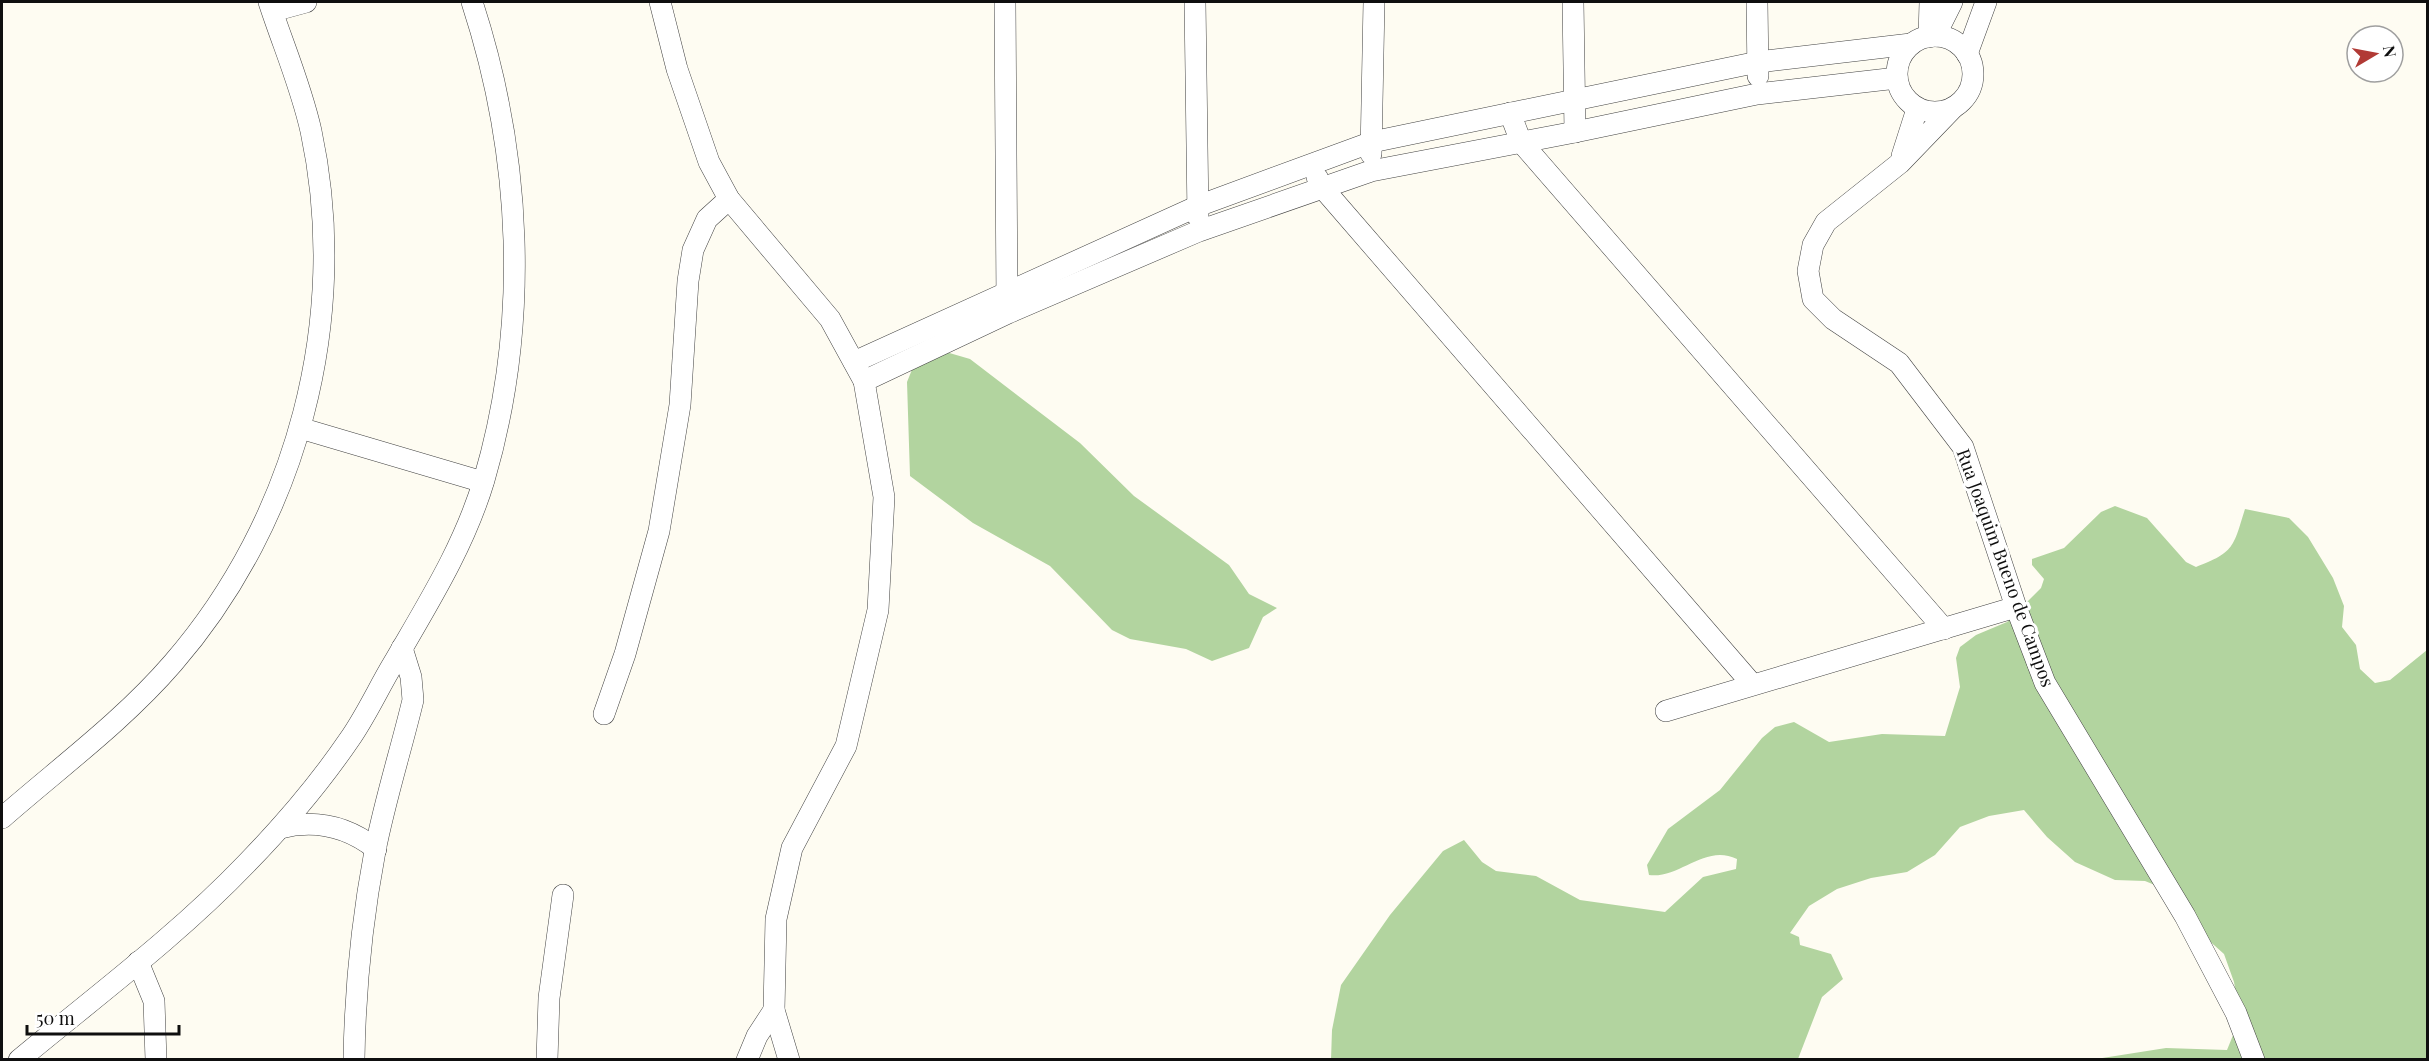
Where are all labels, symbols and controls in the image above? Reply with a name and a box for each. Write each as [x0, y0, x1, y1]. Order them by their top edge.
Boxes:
north arrow [2345, 24, 2405, 84]
text: N [2379, 44, 2402, 59]
street label: Rua Joaquim Bueno de Campos [1952, 445, 2060, 690]
scale bar [27, 998, 178, 1036]
text: 50 m [36, 1006, 75, 1030]

